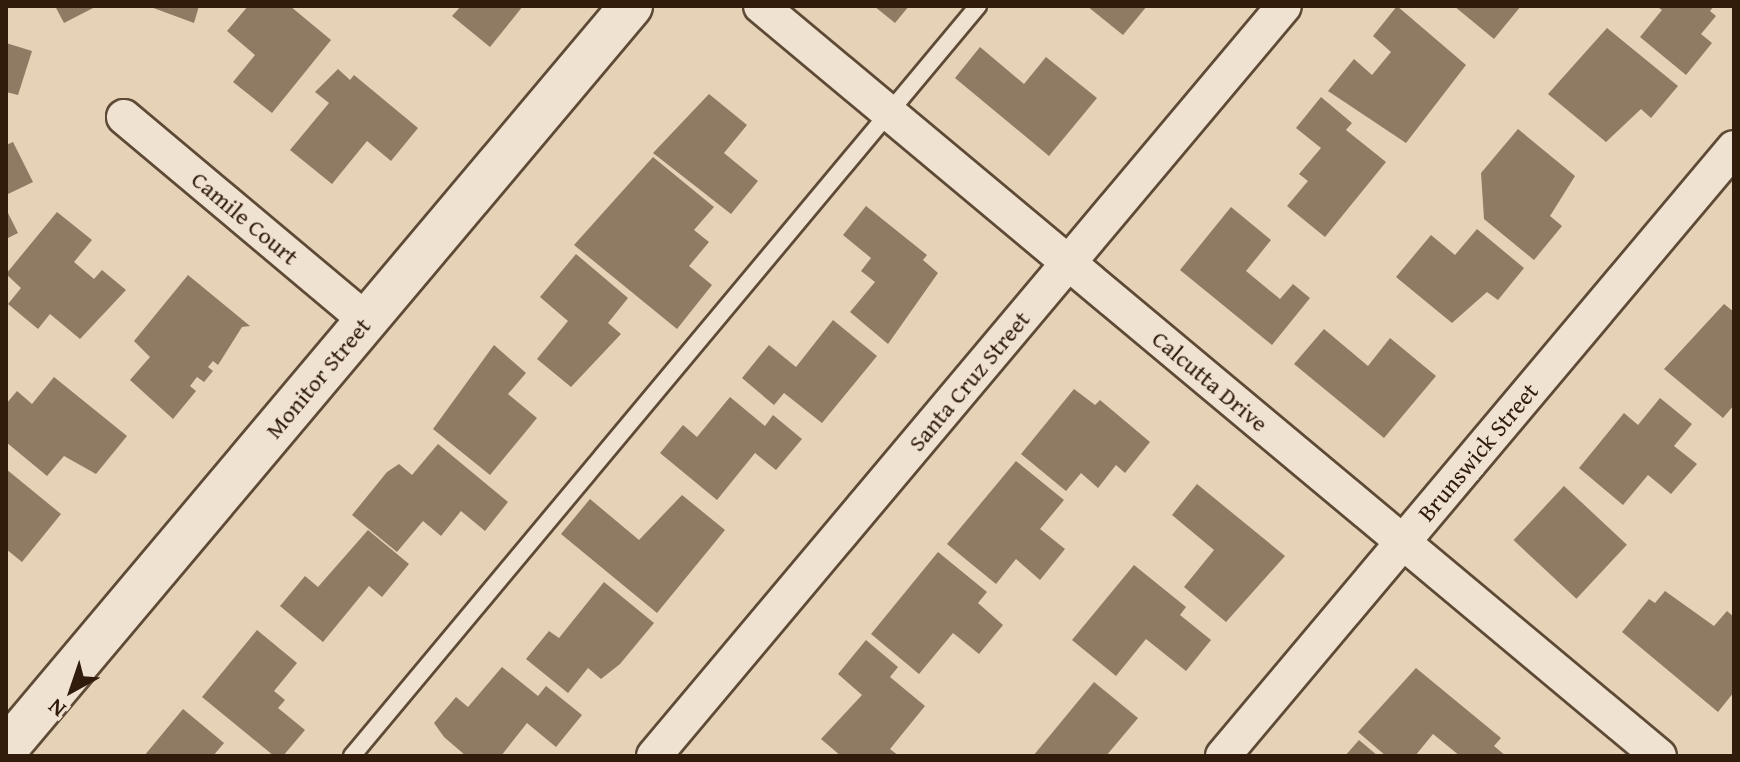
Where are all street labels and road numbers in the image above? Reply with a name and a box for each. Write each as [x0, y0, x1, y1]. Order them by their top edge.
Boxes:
street label: Camile Court [186, 165, 304, 271]
street label: Santa Cruz Street [902, 305, 1036, 457]
street label: Monitor Street [259, 312, 377, 444]
street label: Calcutta Drive [1146, 324, 1274, 438]
street label: Brunswick Street [1412, 377, 1544, 527]

